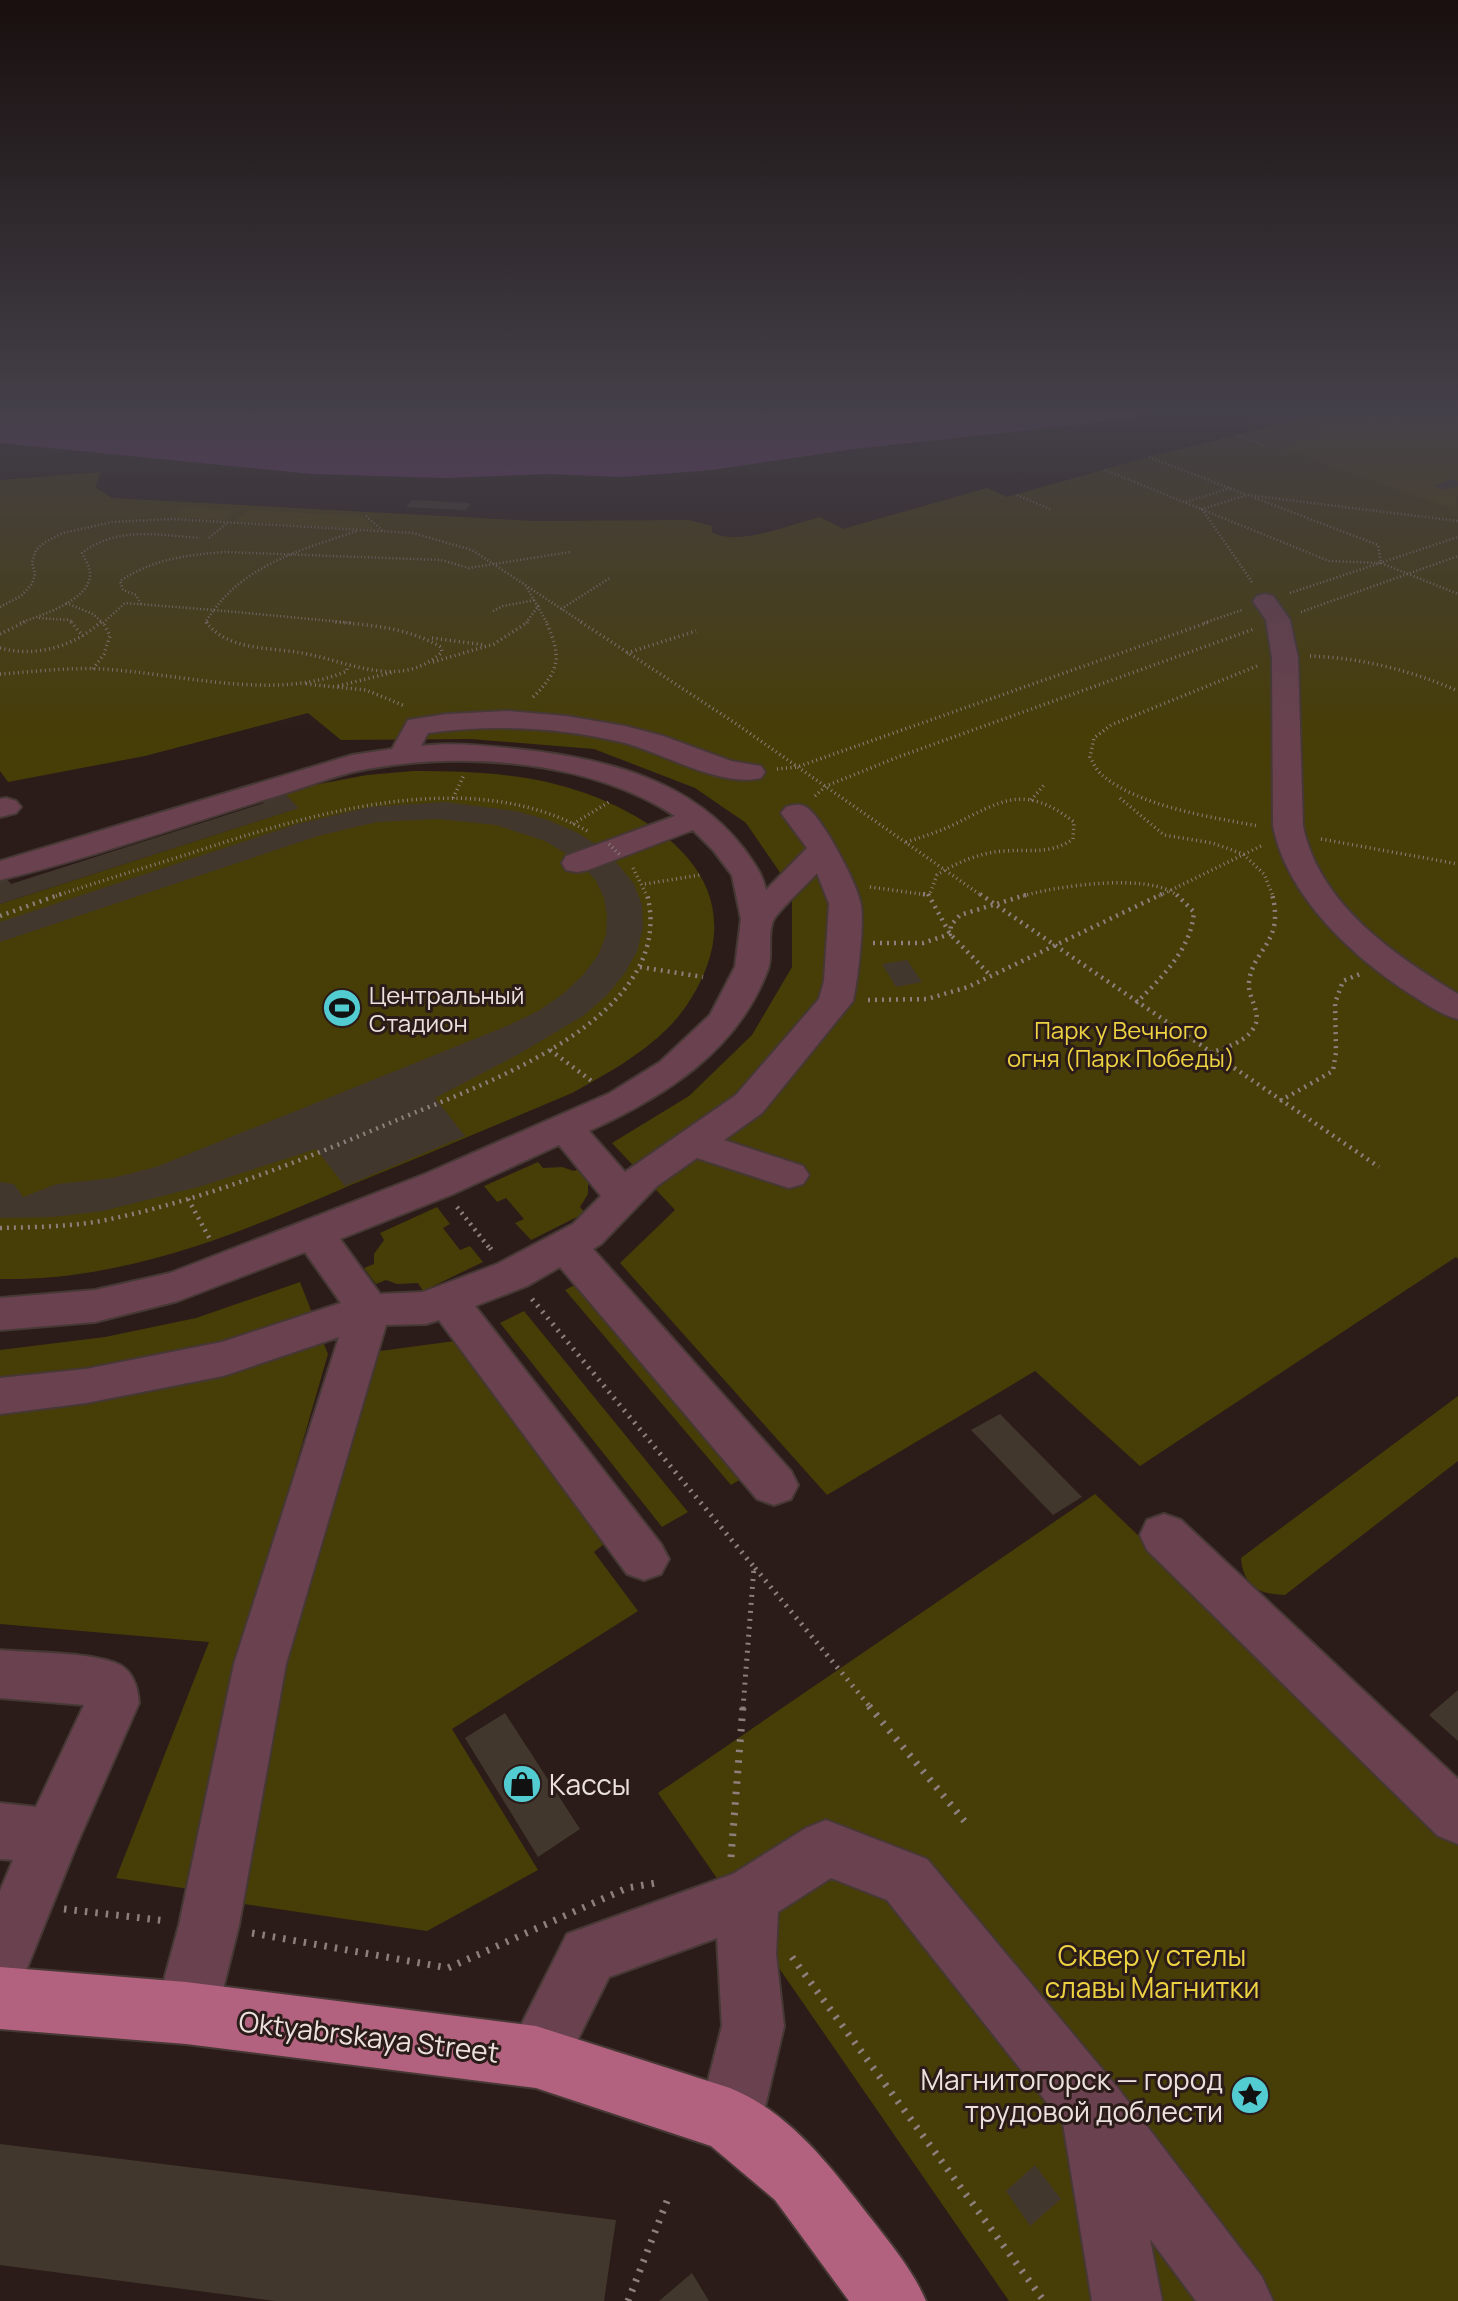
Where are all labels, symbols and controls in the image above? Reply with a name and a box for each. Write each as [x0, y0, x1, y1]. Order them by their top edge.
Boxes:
place label: Центральный Стадион [369, 978, 524, 1039]
sports icon: Центральный Стадион [321, 987, 363, 1029]
park label: Парк у Вечного огня (Парк Победы) [1007, 1013, 1235, 1074]
shop icon: Кассы [501, 1763, 543, 1805]
place label: Кассы [549, 1765, 631, 1803]
park label: Сквер у стелы славы Магнитки [1045, 1936, 1259, 2006]
street label: Oktyabrskaya Street [237, 2001, 501, 2071]
place label: Магнитогорск — город трудовой доблести [920, 2060, 1223, 2130]
place icon: Магнитогорск — город трудовой доблести [1229, 2074, 1271, 2116]

